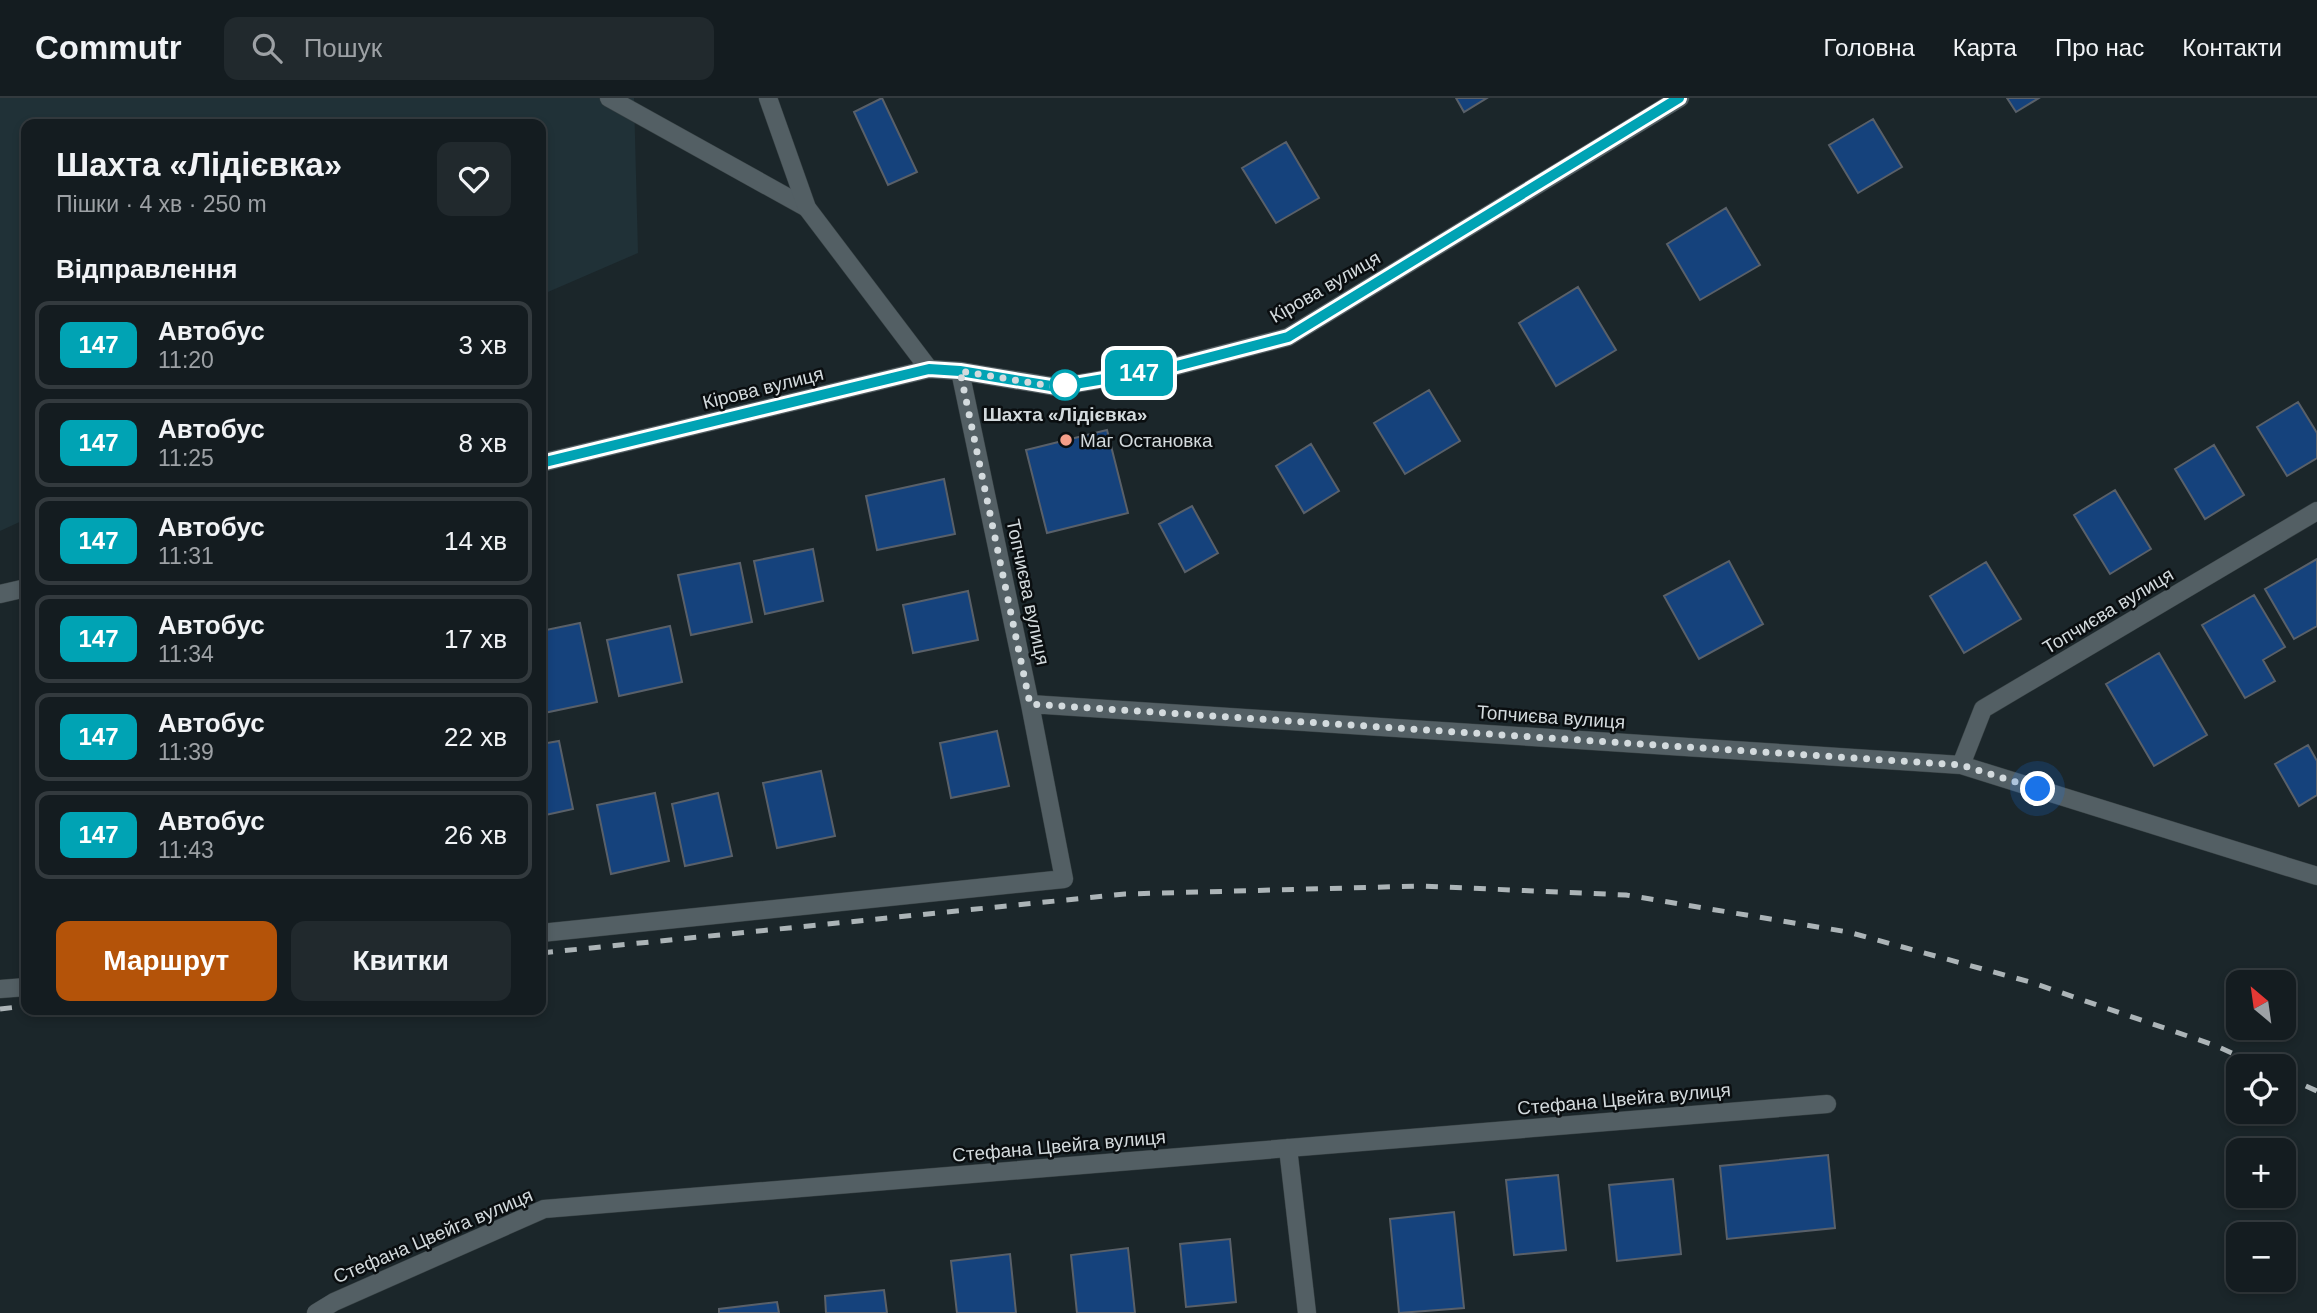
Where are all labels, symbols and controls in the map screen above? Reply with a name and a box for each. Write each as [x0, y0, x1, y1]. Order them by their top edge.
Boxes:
search box [224, 17, 714, 80]
text: Commutr [35, 29, 182, 66]
icon: search [248, 29, 286, 67]
text: Пошук [304, 33, 382, 63]
text: Головна [1824, 34, 1915, 61]
text: Карта [1953, 34, 2017, 61]
text: Про нас [2055, 34, 2144, 61]
text: Контакти [2182, 34, 2282, 61]
button: heart [437, 142, 511, 216]
text: Шахта «Лідієвка» [56, 146, 342, 183]
text: Пішки · 4 хв · 250 m [56, 191, 267, 217]
street label: Кірова вулиця [1266, 247, 1384, 327]
text: Відправлення [56, 254, 237, 284]
text: Автобус [158, 316, 265, 346]
text: 3 хв [459, 330, 507, 360]
text: 147 [78, 331, 119, 358]
text: 11:20 [158, 347, 214, 373]
line badge: 147 [1099, 350, 1179, 396]
text: 147 [1119, 359, 1159, 386]
street label: Кірова вулиця [700, 363, 826, 413]
marker: Шахта «Лідієвка» [1050, 370, 1080, 400]
place label: Шахта «Лідієвка» [983, 404, 1147, 425]
text: Автобус [158, 414, 265, 444]
text: 8 хв [459, 428, 507, 458]
text: 147 [78, 429, 119, 456]
place label: Маг Остановка [1080, 430, 1213, 451]
marker: Маг Остановка [1058, 432, 1074, 448]
text: 11:25 [158, 445, 214, 471]
text: Автобус [158, 512, 265, 542]
street label: Топчиєва вулиця [1002, 517, 1054, 667]
text: 14 хв [444, 526, 507, 556]
text: 147 [78, 527, 119, 554]
text: 11:31 [158, 543, 214, 569]
street label: Топчиєва вулиця [2039, 564, 2177, 658]
text: Автобус [158, 610, 265, 640]
text: 17 хв [444, 624, 507, 654]
text: 147 [78, 625, 119, 652]
text: 11:34 [158, 641, 214, 667]
street label: Топчиєва вулиця [1476, 701, 1626, 733]
text: Автобус [158, 708, 265, 738]
text: 22 хв [444, 722, 507, 752]
text: 147 [78, 723, 119, 750]
text: 11:39 [158, 739, 214, 765]
your location [2020, 771, 2055, 806]
text: Автобус [158, 806, 265, 836]
text: 26 хв [444, 820, 507, 850]
text: 147 [78, 821, 119, 848]
text: 11:43 [158, 837, 214, 863]
button: Маршрут [56, 921, 277, 1001]
button: Квитки [291, 921, 511, 1001]
north arrow [2226, 970, 2296, 1040]
map controls [2226, 970, 2296, 1292]
button: locate [2226, 1054, 2296, 1124]
street label: Стефана Цвейга вулиця [1516, 1079, 1732, 1119]
street label: Стефана Цвейга вулиця [951, 1126, 1167, 1166]
button: + [2226, 1138, 2296, 1208]
street label: Стефана Цвейга вулиця [330, 1184, 536, 1288]
button: − [2226, 1222, 2296, 1292]

